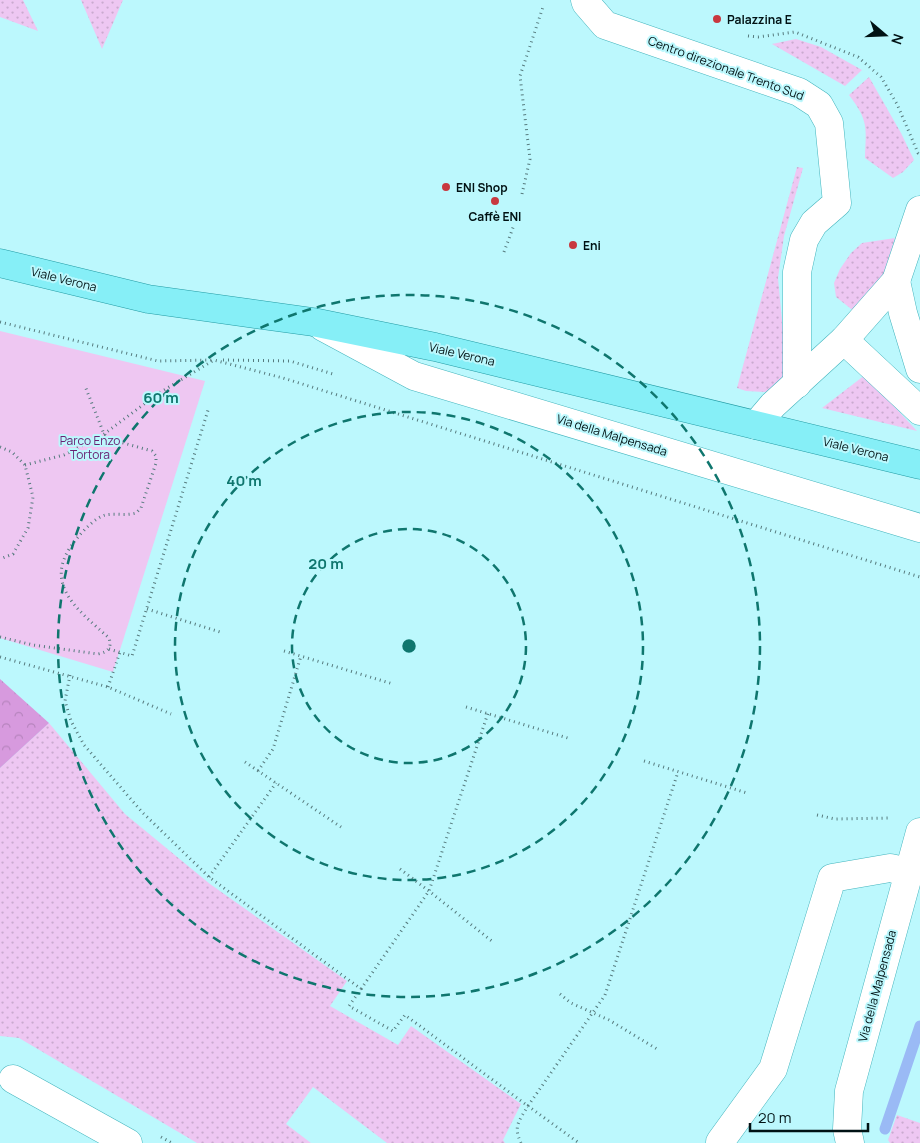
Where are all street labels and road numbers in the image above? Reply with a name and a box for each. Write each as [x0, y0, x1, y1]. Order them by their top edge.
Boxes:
street label: Centro direzionale Trento Sud [646, 32, 806, 104]
street label: Viale Verona [29, 263, 99, 295]
street label: Viale Verona [427, 338, 497, 370]
street label: Via della Malpensada [555, 410, 669, 460]
street label: Viale Verona [821, 433, 891, 465]
street label: Via della Malpensada [854, 928, 900, 1044]

